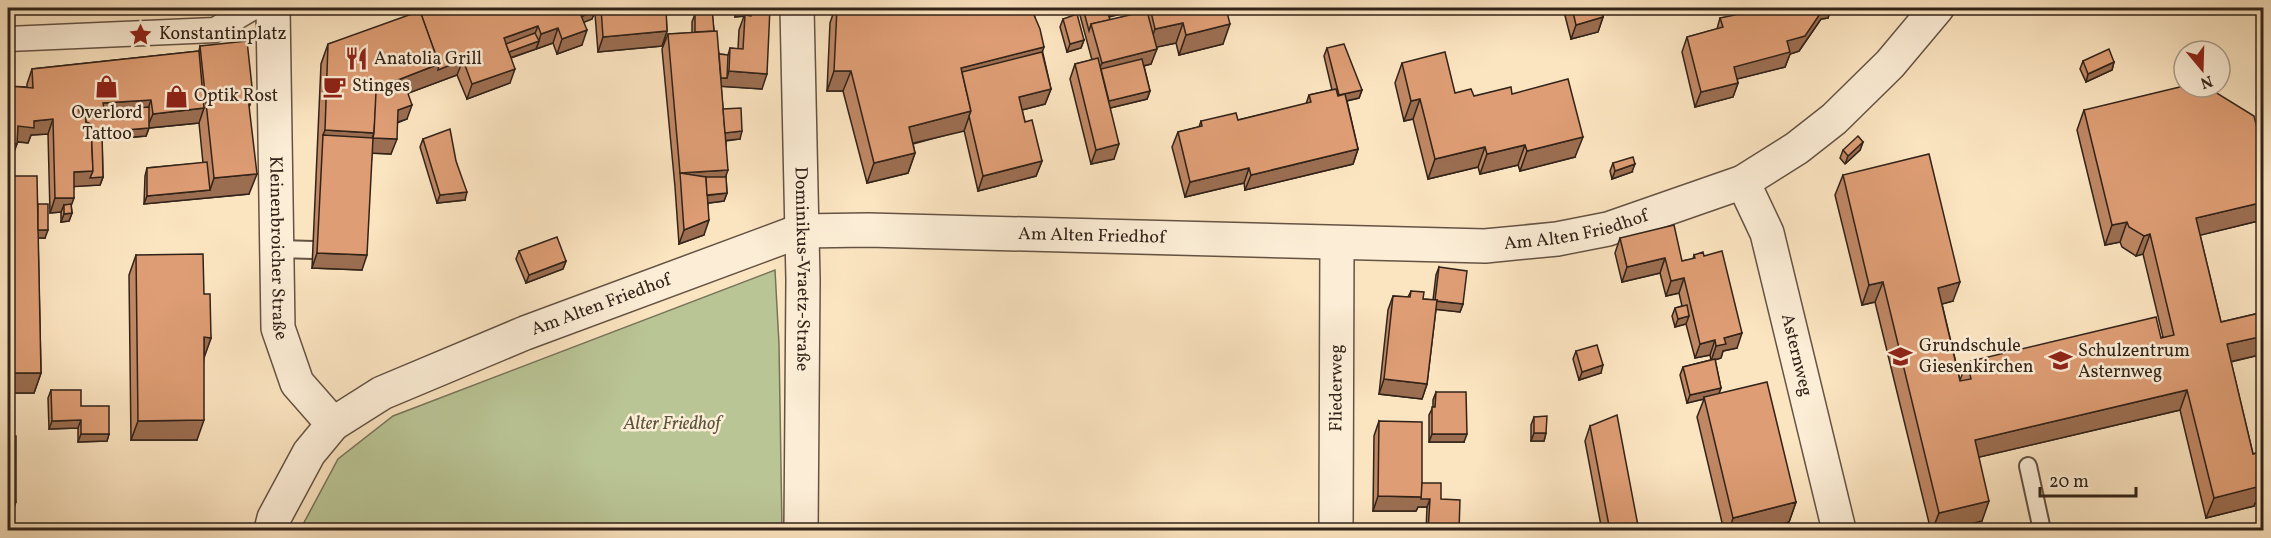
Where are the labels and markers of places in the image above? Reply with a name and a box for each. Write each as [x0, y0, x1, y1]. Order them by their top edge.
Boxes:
place icon: Konstantinplatz [128, 21, 154, 47]
place label: Konstantinplatz [159, 22, 287, 47]
restaurant icon: Anatolia Grill [343, 46, 369, 72]
place label: Anatolia Grill [374, 47, 482, 72]
cafe icon: Stinges [321, 73, 347, 99]
shop icon: Overlord Tattoo [94, 74, 120, 100]
place label: Stinges [352, 74, 410, 99]
shop icon: Optik Rost [163, 83, 189, 109]
place label: Optik Rost [194, 84, 278, 109]
place label: Overlord Tattoo [71, 101, 143, 147]
place label: Grundschule Giesenkirchen [1919, 334, 2034, 380]
place label: Schulzentrum Asternweg [2078, 339, 2190, 385]
school or university icon: Grundschule Giesenkirchen [1888, 343, 1914, 369]
school or university icon: Schulzentrum Asternweg [2047, 348, 2073, 374]

